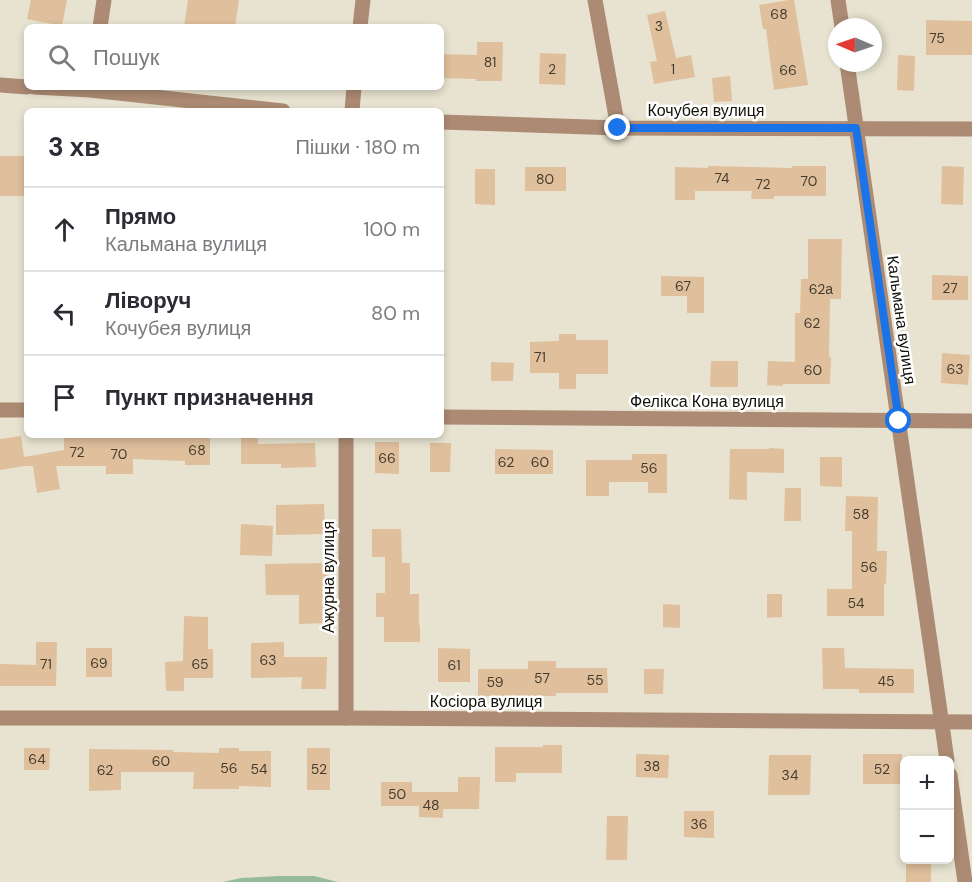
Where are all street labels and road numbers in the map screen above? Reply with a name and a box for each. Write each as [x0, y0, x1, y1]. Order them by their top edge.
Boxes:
street label: Кочубея вулиця [647, 100, 765, 121]
street label: Кальмана вулиця [882, 254, 921, 386]
street label: Фелікса Кона вулиця [630, 391, 784, 412]
street label: Ажурна вулиця [318, 521, 339, 633]
street label: Косіора вулиця [430, 691, 542, 712]

